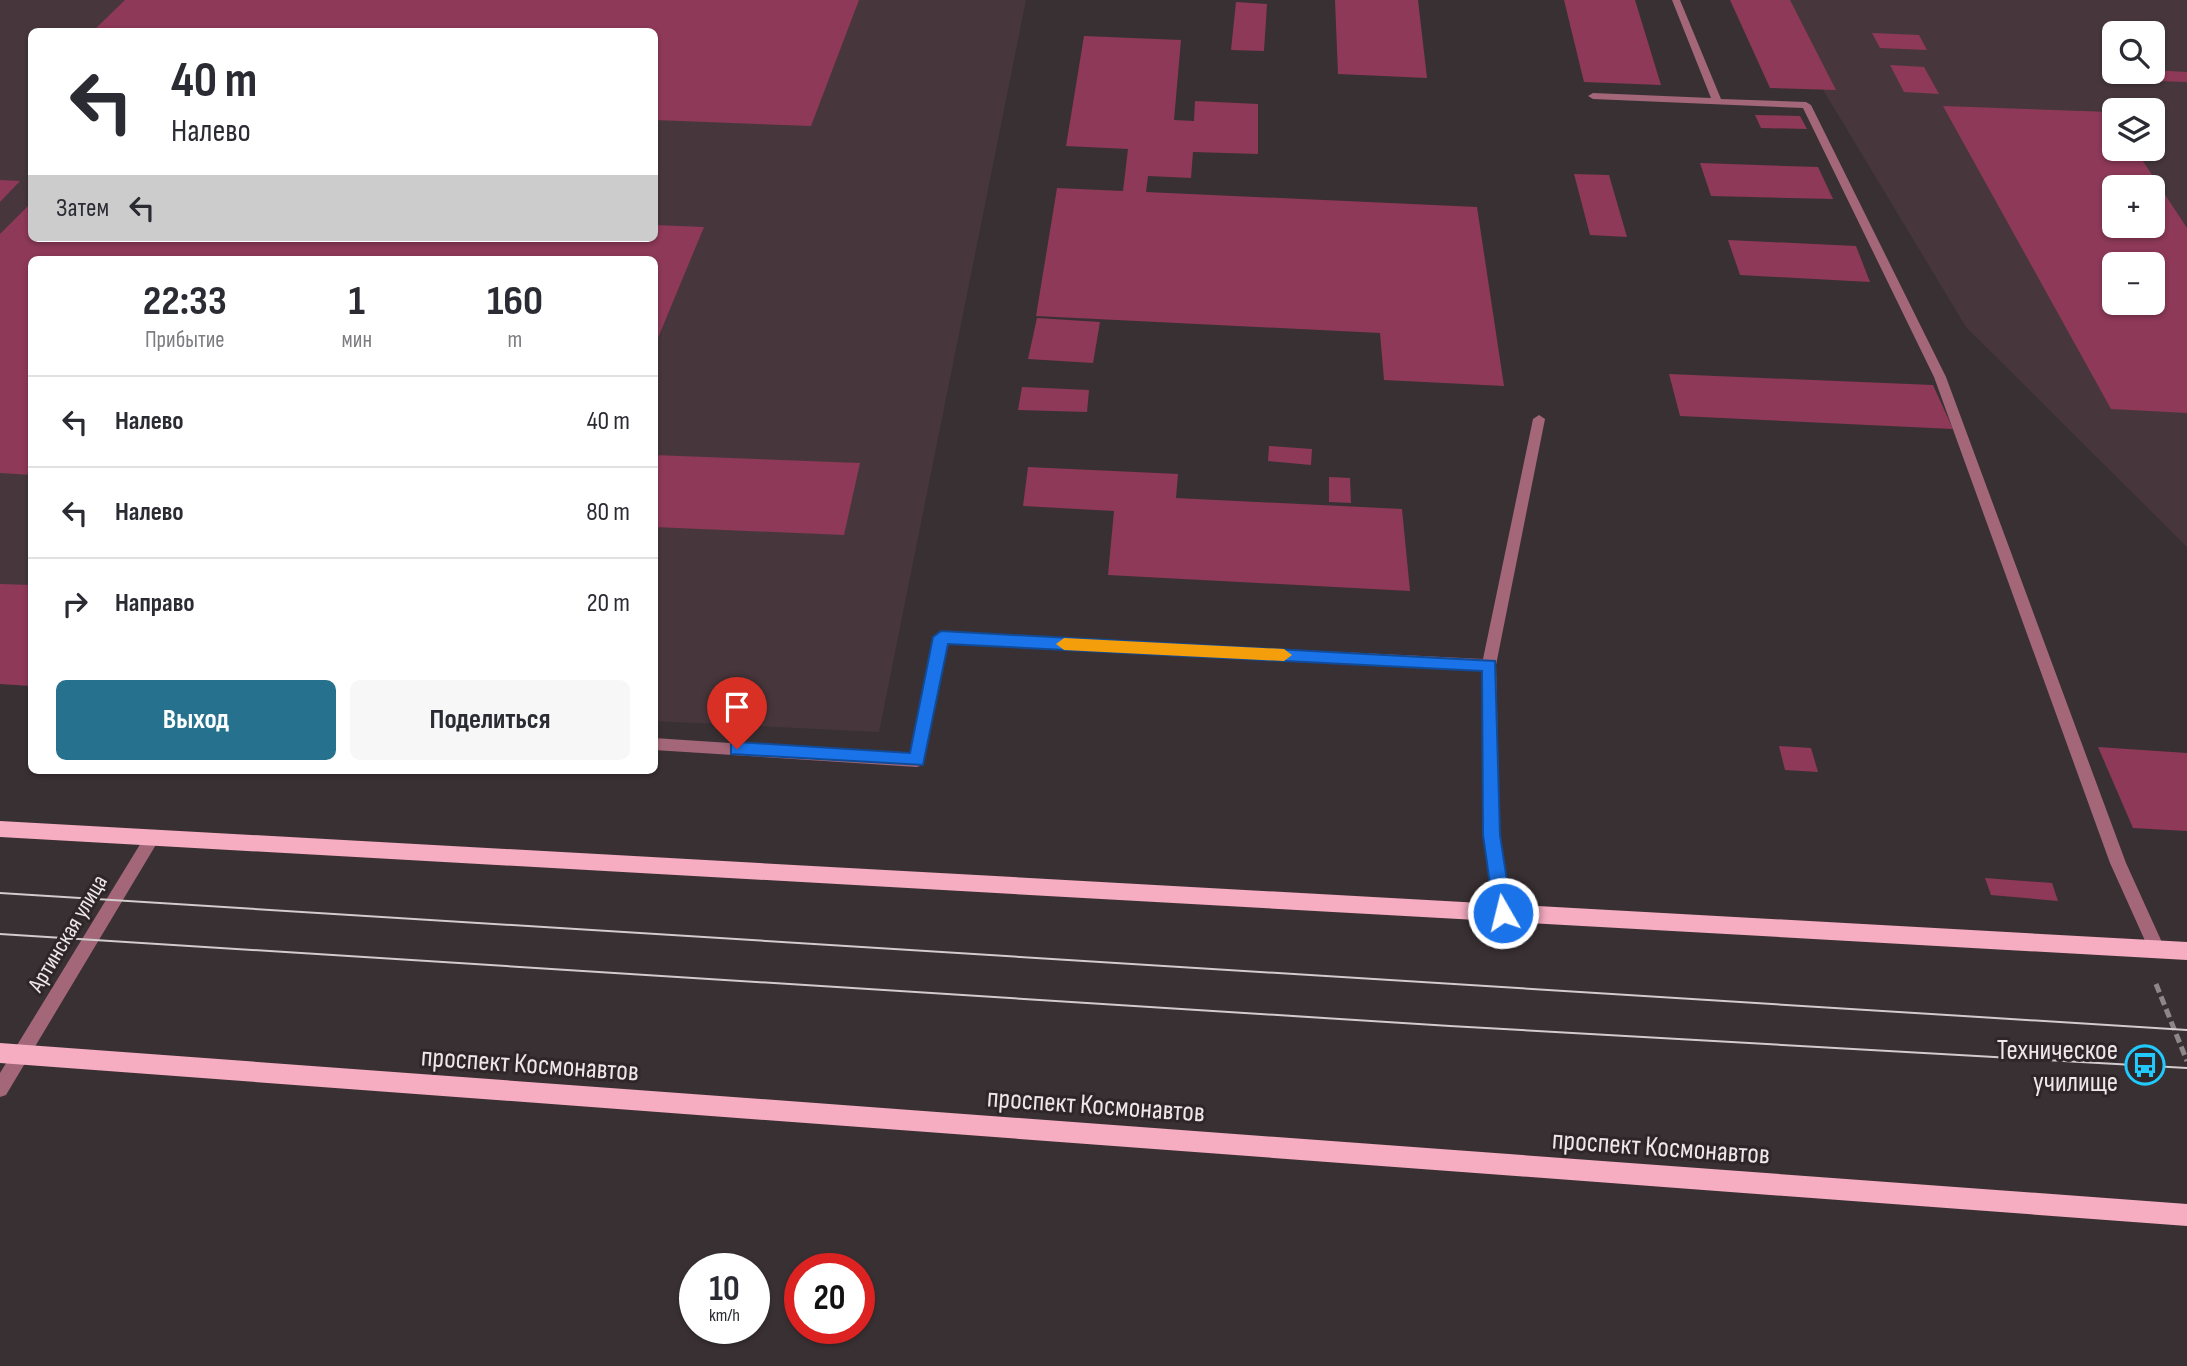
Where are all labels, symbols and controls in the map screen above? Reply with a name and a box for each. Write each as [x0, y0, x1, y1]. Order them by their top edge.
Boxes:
map controls [2102, 21, 2165, 315]
button: search [2102, 21, 2165, 84]
text: 40 m [171, 52, 257, 111]
icon: left [56, 56, 147, 147]
button: layers [2102, 98, 2165, 161]
text: Налево [171, 112, 251, 151]
button: + [2102, 175, 2165, 238]
icon: left [123, 189, 161, 227]
text: Затем [56, 193, 109, 224]
button: − [2102, 252, 2165, 315]
text: 22:33 [143, 276, 227, 327]
text: 1 [349, 276, 365, 327]
text: 160 [487, 276, 543, 327]
text: Прибытие [145, 326, 225, 354]
text: мин [342, 326, 372, 354]
text: m [508, 326, 522, 354]
icon: left [56, 403, 94, 441]
text: Налево [115, 406, 184, 437]
text: 40 m [587, 406, 630, 437]
icon: left [56, 494, 94, 532]
text: Налево [115, 497, 184, 528]
text: 80 m [586, 497, 630, 528]
icon: right [56, 585, 94, 623]
text: Направо [115, 588, 194, 619]
text: 20 m [587, 588, 630, 619]
pin [707, 677, 767, 749]
button: Выход [56, 680, 336, 760]
button: Поделиться [350, 680, 630, 760]
icon: arrive [718, 688, 756, 726]
street label: Артинская улица [21, 870, 114, 998]
position arrow [1466, 876, 1540, 950]
place label: Техническое училище [1997, 1034, 2118, 1099]
street label: проспект Космонавтов [420, 1040, 640, 1089]
bus stop icon: Техническое училище [2124, 1044, 2166, 1086]
street label: проспект Космонавтов [986, 1081, 1206, 1130]
street label: проспект Космонавтов [1551, 1123, 1771, 1172]
speed limit sign: 20 [784, 1253, 875, 1344]
text: 10 [709, 1268, 740, 1311]
text: km/h [709, 1305, 740, 1326]

